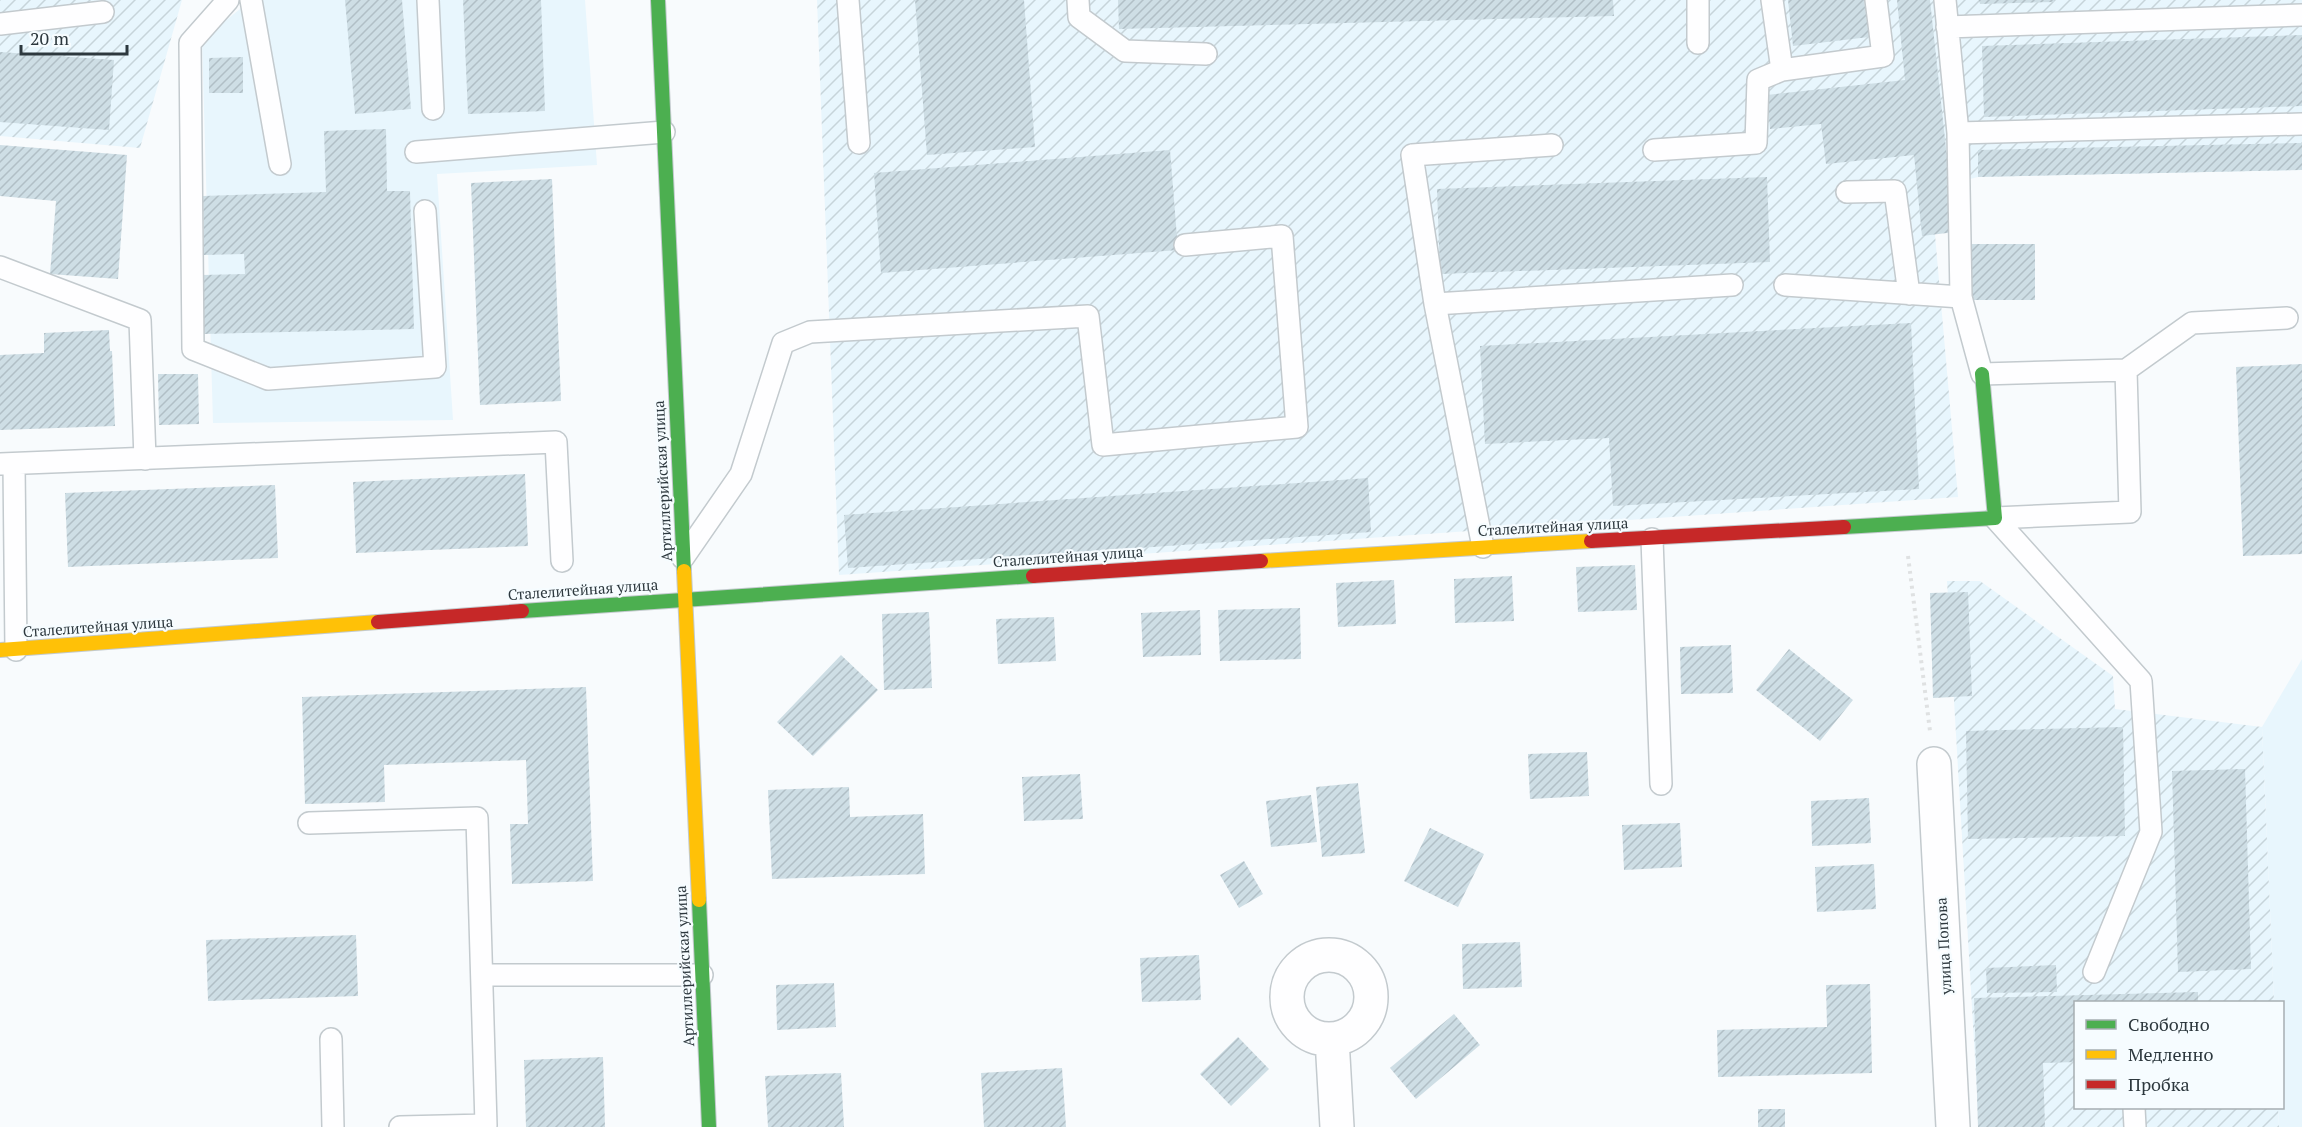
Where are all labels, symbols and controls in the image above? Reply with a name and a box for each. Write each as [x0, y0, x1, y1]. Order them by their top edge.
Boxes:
scale bar [21, 18, 128, 56]
text: 20 m [30, 26, 70, 50]
street label: Артиллерийская улица [648, 400, 676, 562]
street label: Сталелитейная улица [1477, 512, 1629, 540]
street label: Сталелитейная улица [992, 541, 1144, 571]
street label: Сталелитейная улица [507, 574, 659, 604]
street label: Сталелитейная улица [22, 611, 174, 641]
street label: Артиллерийская улица [670, 885, 698, 1047]
street label: улица Попова [1930, 897, 1956, 996]
legend [2074, 1001, 2284, 1109]
text: Свободно [2128, 1012, 2210, 1036]
text: Медленно [2128, 1042, 2214, 1066]
text: Пробка [2128, 1072, 2190, 1096]

